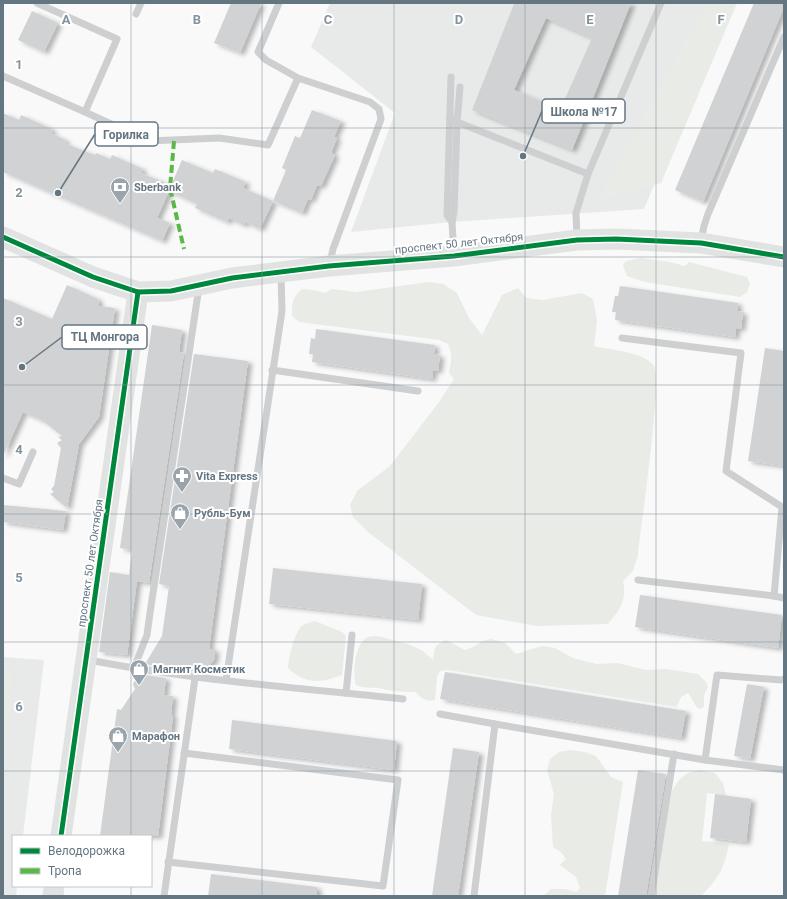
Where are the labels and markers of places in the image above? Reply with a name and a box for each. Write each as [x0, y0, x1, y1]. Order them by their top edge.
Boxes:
callout: Школа №17 [542, 99, 625, 123]
callout: Горилка [95, 122, 158, 146]
bank icon: Sberbank [109, 176, 131, 204]
place label: Sberbank [134, 181, 181, 194]
callout: ТЦ Монгора [62, 325, 147, 349]
pharmacy icon: Vita Express [171, 465, 193, 493]
place label: Vita Express [196, 470, 258, 483]
shop icon: Рубль-Бум [169, 502, 191, 530]
place label: Рубль-Бум [194, 507, 250, 520]
shop icon: Магнит Косметик [128, 658, 150, 686]
place label: Магнит Косметик [153, 663, 246, 676]
shop icon: Марафон [107, 725, 129, 753]
place label: Марафон [132, 730, 180, 743]

